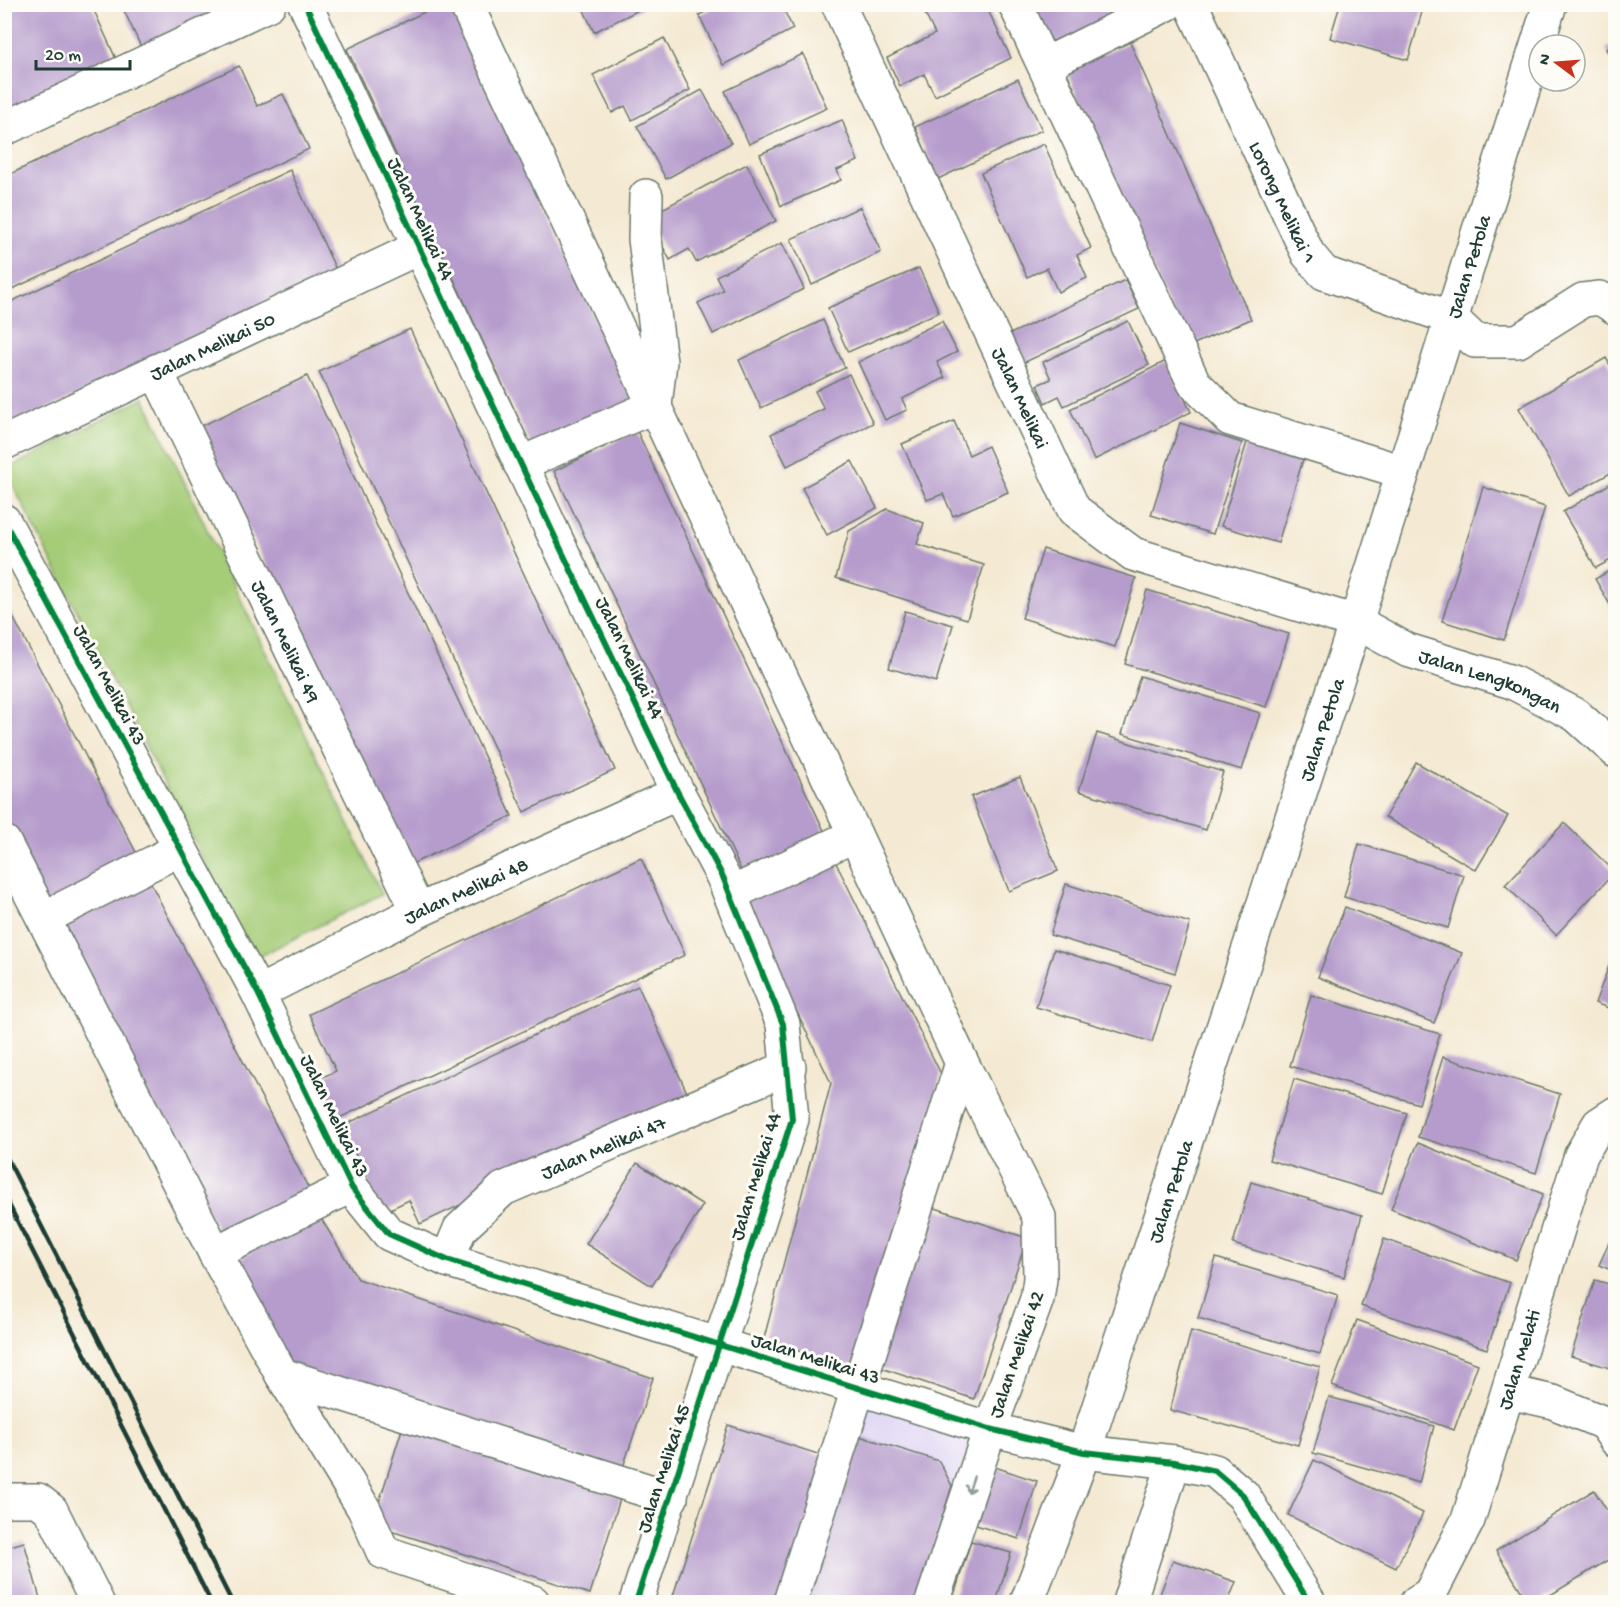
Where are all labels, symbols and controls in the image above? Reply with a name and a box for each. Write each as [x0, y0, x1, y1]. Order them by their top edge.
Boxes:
scale bar [36, 33, 130, 71]
north arrow [1527, 33, 1587, 93]
text: 20 m [45, 46, 81, 67]
text: N [1535, 52, 1557, 67]
street label: Lorong Melikai 1 [1242, 139, 1319, 269]
street label: Jalan Melikai 44 [380, 155, 457, 285]
street label: Jalan Petola [1444, 212, 1498, 322]
street label: Jalan Melikai 50 [147, 309, 280, 387]
street label: Jalan Melikai [985, 345, 1052, 453]
street label: Jalan Melikai 49 [244, 578, 323, 707]
street label: Jalan Melikai 44 [588, 594, 667, 724]
street label: Jalan Melikai 43 [66, 621, 149, 750]
street label: Jalan Lengkongan [1415, 646, 1564, 721]
street label: Jalan Petola [1297, 675, 1352, 785]
street label: Jalan Melikai 48 [401, 854, 533, 931]
street label: Jalan Melikai 43 [293, 1052, 372, 1181]
street label: Jalan Melikai 44 [727, 1110, 788, 1244]
street label: Jalan Melikai 47 [538, 1113, 671, 1186]
street label: Jalan Petola [1145, 1137, 1201, 1247]
street label: Jalan Melikai 42 [986, 1288, 1051, 1422]
street label: Jalan Melati [1495, 1307, 1548, 1413]
street label: Jalan Melikai 43 [748, 1330, 882, 1391]
street label: Jalan Melikai 45 [634, 1402, 697, 1536]
one-way arrow [965, 1475, 976, 1493]

